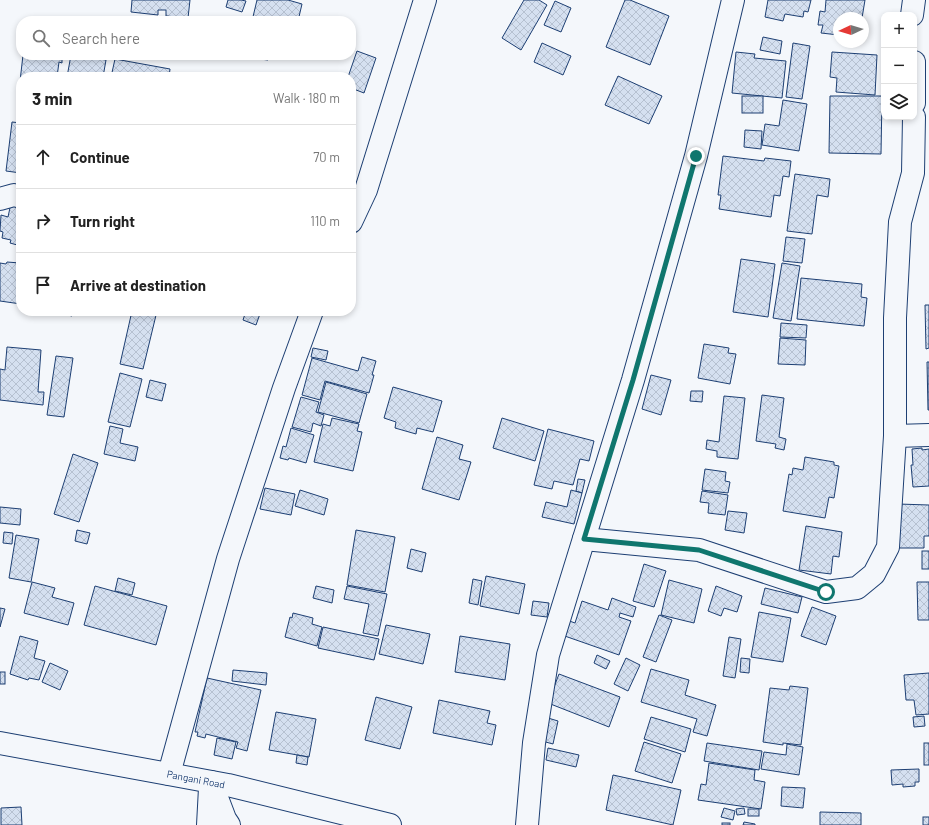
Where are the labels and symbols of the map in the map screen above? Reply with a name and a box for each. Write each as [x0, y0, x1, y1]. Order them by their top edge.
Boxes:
north arrow [833, 12, 869, 48]
route end [687, 147, 705, 165]
route start [817, 583, 835, 601]
street label: Pangani Road [166, 767, 226, 791]

